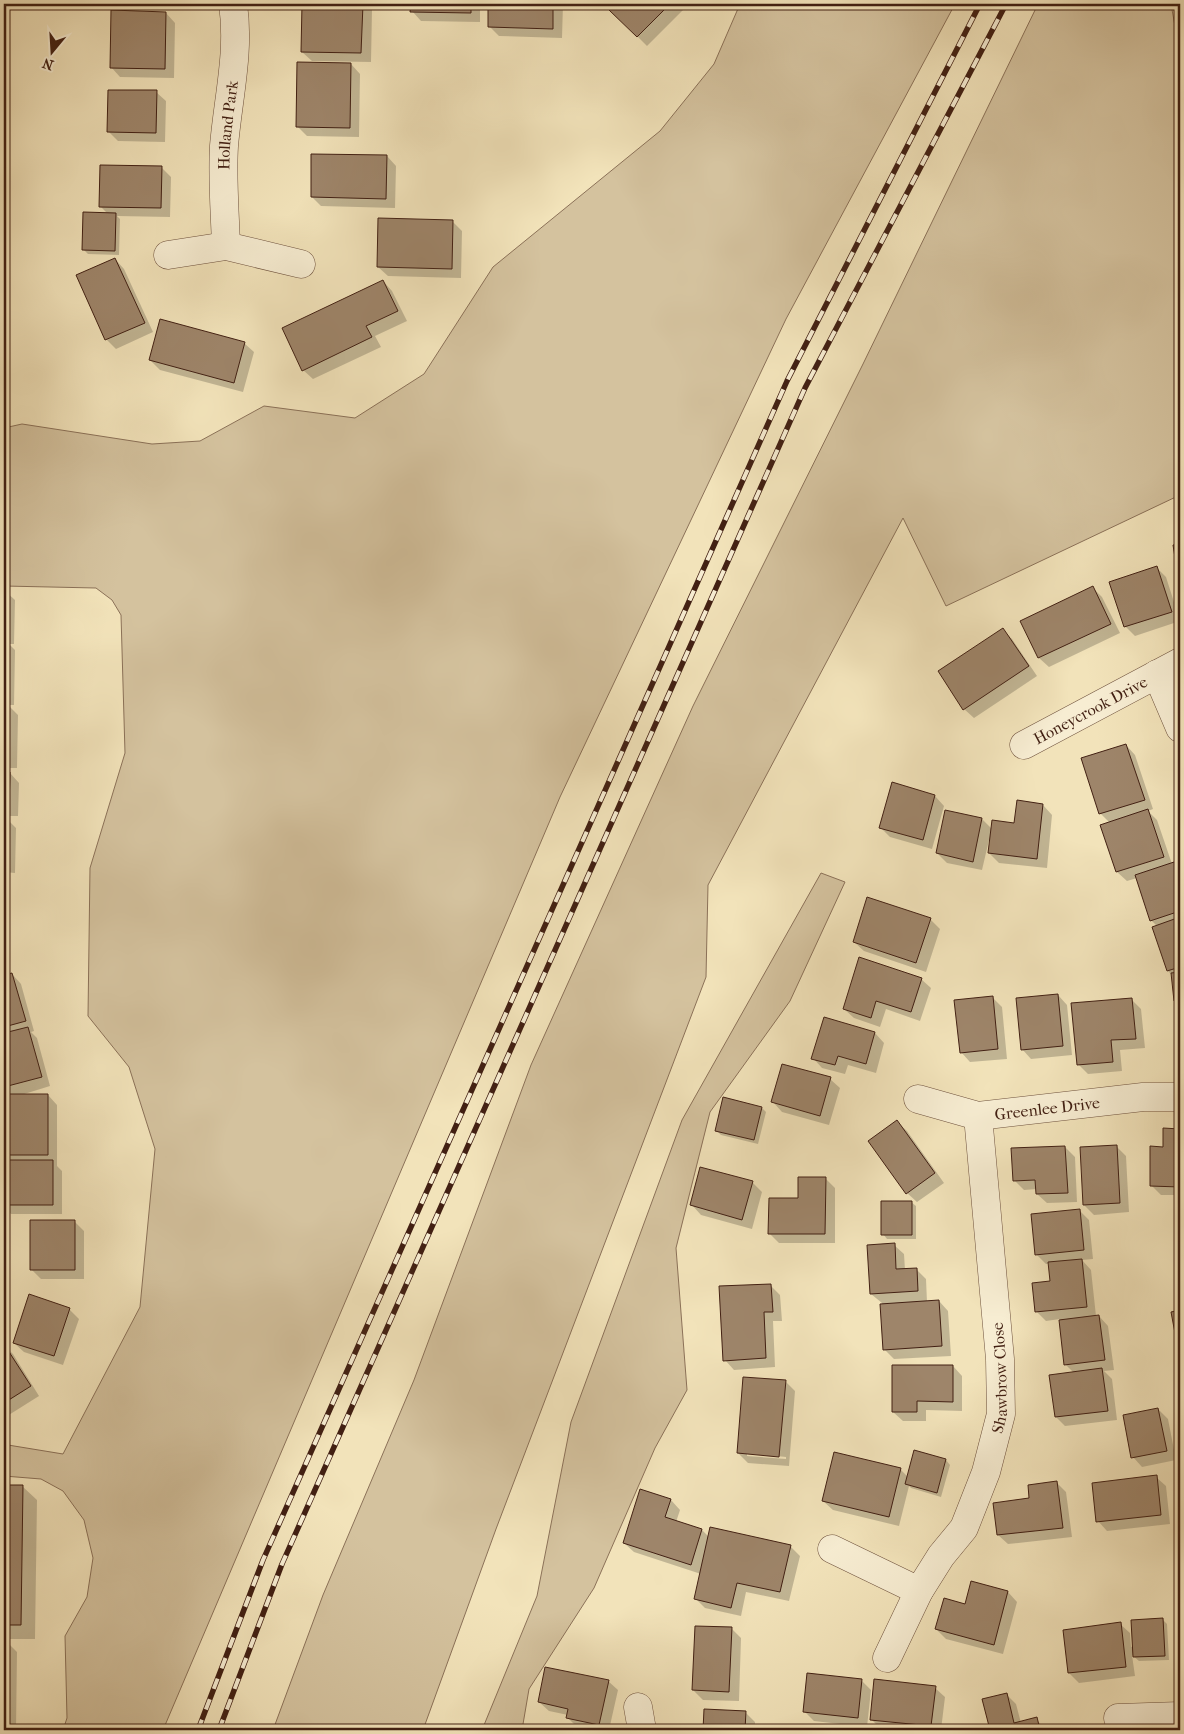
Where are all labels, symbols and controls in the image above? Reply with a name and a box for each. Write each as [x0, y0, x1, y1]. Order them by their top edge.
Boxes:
north arrow [28, 28, 78, 78]
text: N [40, 54, 56, 74]
street label: Holland Park [214, 79, 242, 170]
street label: Honeycrook Drive [1030, 672, 1151, 748]
street label: Greenlee Drive [994, 1093, 1101, 1124]
street label: Shawbrow Close [987, 1321, 1011, 1436]

